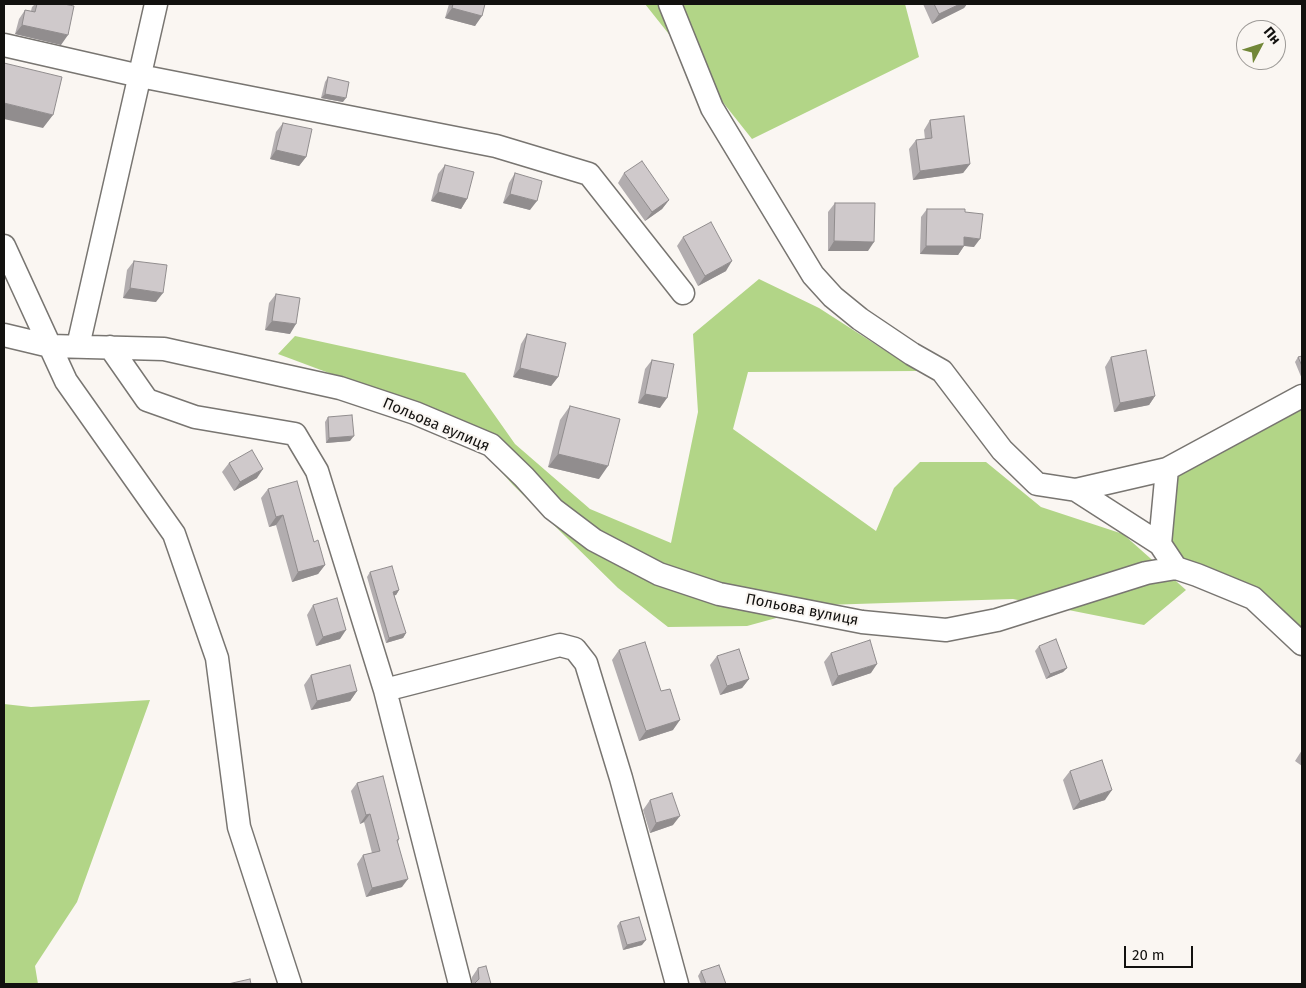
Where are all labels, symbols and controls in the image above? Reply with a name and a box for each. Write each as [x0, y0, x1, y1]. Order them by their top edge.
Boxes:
north arrow [1236, 20, 1286, 70]
text: Пн [1260, 24, 1284, 48]
street label: Польова вулиця [380, 394, 492, 456]
street label: Польова вулиця [744, 590, 860, 630]
scale bar [1126, 936, 1195, 968]
text: 20 m [1132, 946, 1165, 964]

